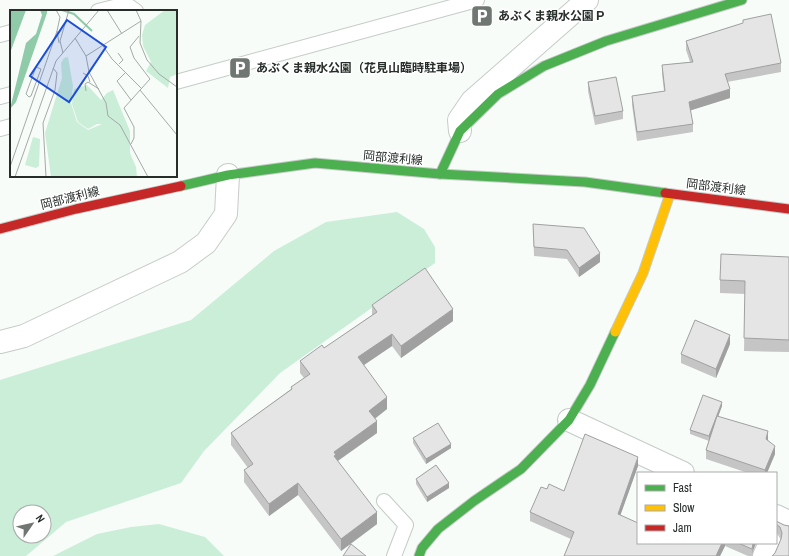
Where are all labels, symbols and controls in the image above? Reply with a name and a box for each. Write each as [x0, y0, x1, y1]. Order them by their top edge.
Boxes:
parking icon: あぶくま親水公園Ｐ [469, 3, 495, 29]
place label: あぶくま親水公園Ｐ [498, 8, 606, 24]
inset map [10, 10, 177, 177]
parking icon: あぶくま親水公園（花見山臨時駐車場） [227, 55, 253, 81]
place label: あぶくま親水公園（花見山臨時駐車場） [256, 60, 472, 76]
street label: 岡部渡利線 [362, 147, 424, 169]
street label: 岡部渡利線 [685, 175, 747, 199]
street label: 岡部渡利線 [39, 183, 101, 213]
legend [637, 472, 777, 544]
text: Fast [673, 480, 692, 496]
text: Slow [673, 500, 695, 516]
north arrow [12, 504, 52, 544]
text: N [33, 512, 48, 525]
text: Jam [673, 520, 692, 536]

